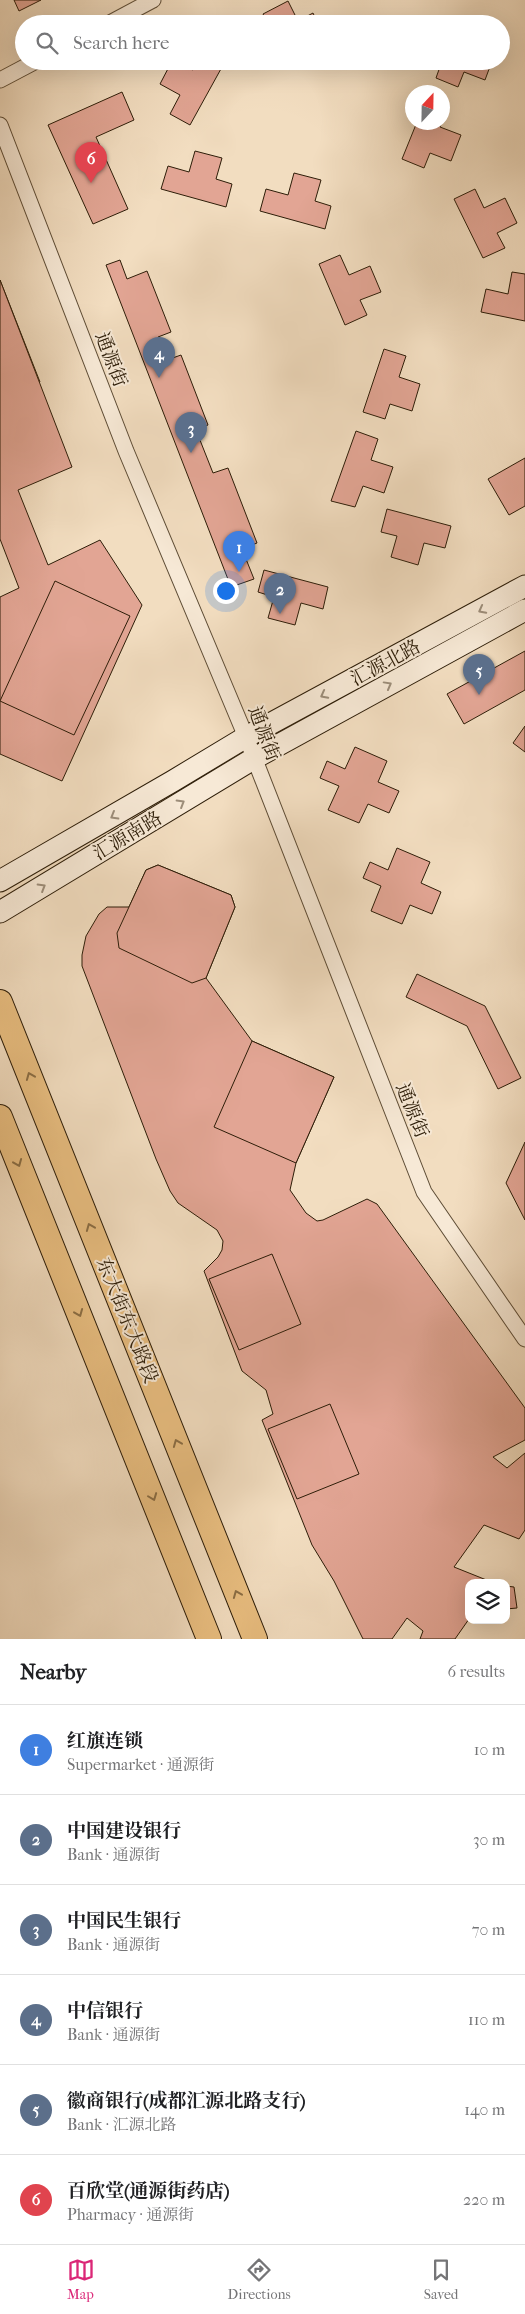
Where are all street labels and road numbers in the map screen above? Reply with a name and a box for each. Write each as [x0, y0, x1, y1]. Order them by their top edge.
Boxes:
street label: 通源街 [91, 329, 132, 390]
street label: 汇源北路 [347, 635, 424, 690]
street label: 通源街 [244, 703, 285, 764]
street label: 汇源南路 [89, 807, 166, 865]
street label: 通源街 [391, 1080, 433, 1141]
street label: 东大街东大路段 [92, 1255, 162, 1386]

